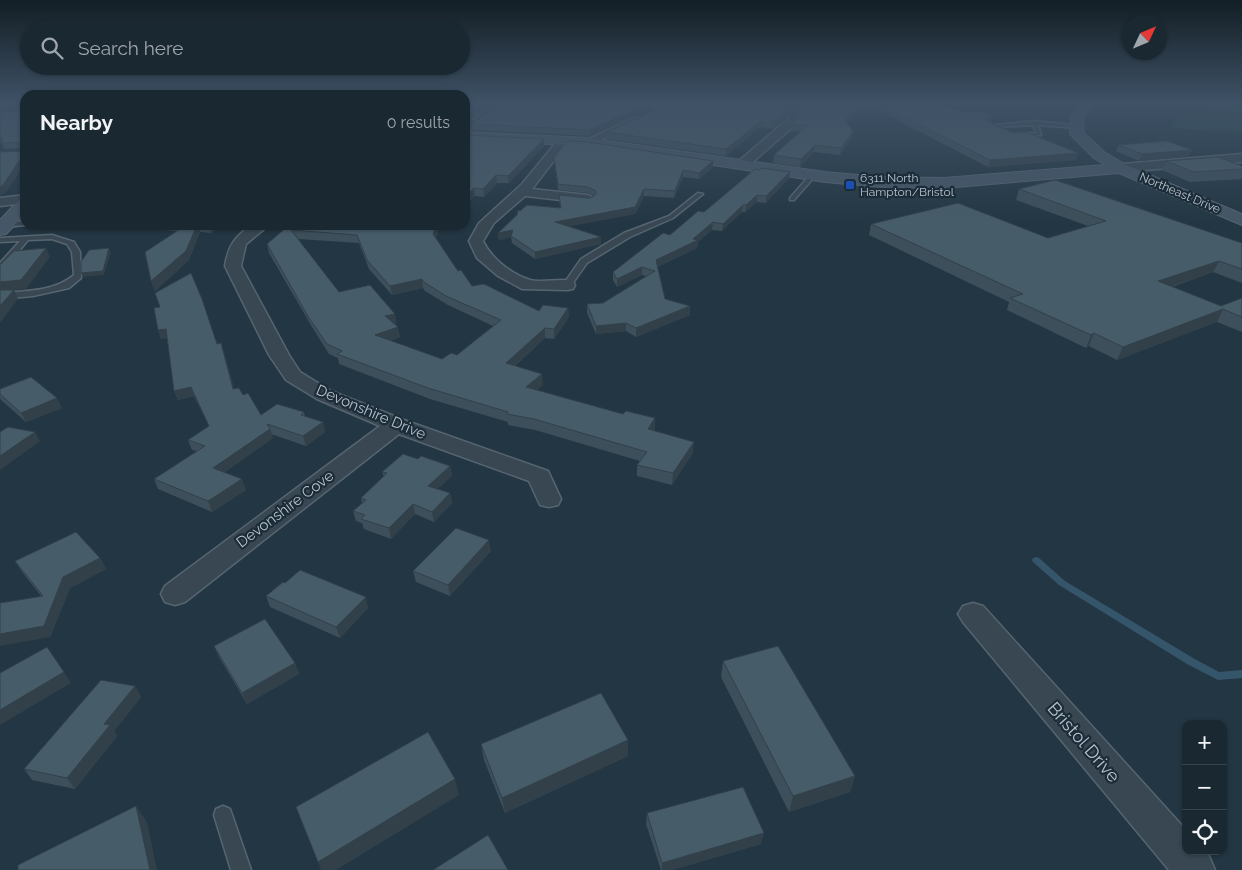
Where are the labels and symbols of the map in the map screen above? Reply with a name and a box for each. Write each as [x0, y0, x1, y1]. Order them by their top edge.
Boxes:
north arrow [1122, 15, 1167, 60]
street label: Northeast Drive [1137, 170, 1223, 216]
place label: 6311 North Hampton/Bristol [860, 171, 955, 199]
marker: 6311 North Hampton/Bristol [844, 179, 856, 191]
street label: Devonshire Drive [313, 381, 429, 443]
street label: Devonshire Cove [233, 466, 337, 551]
street label: Bristol Drive [1043, 698, 1125, 787]

